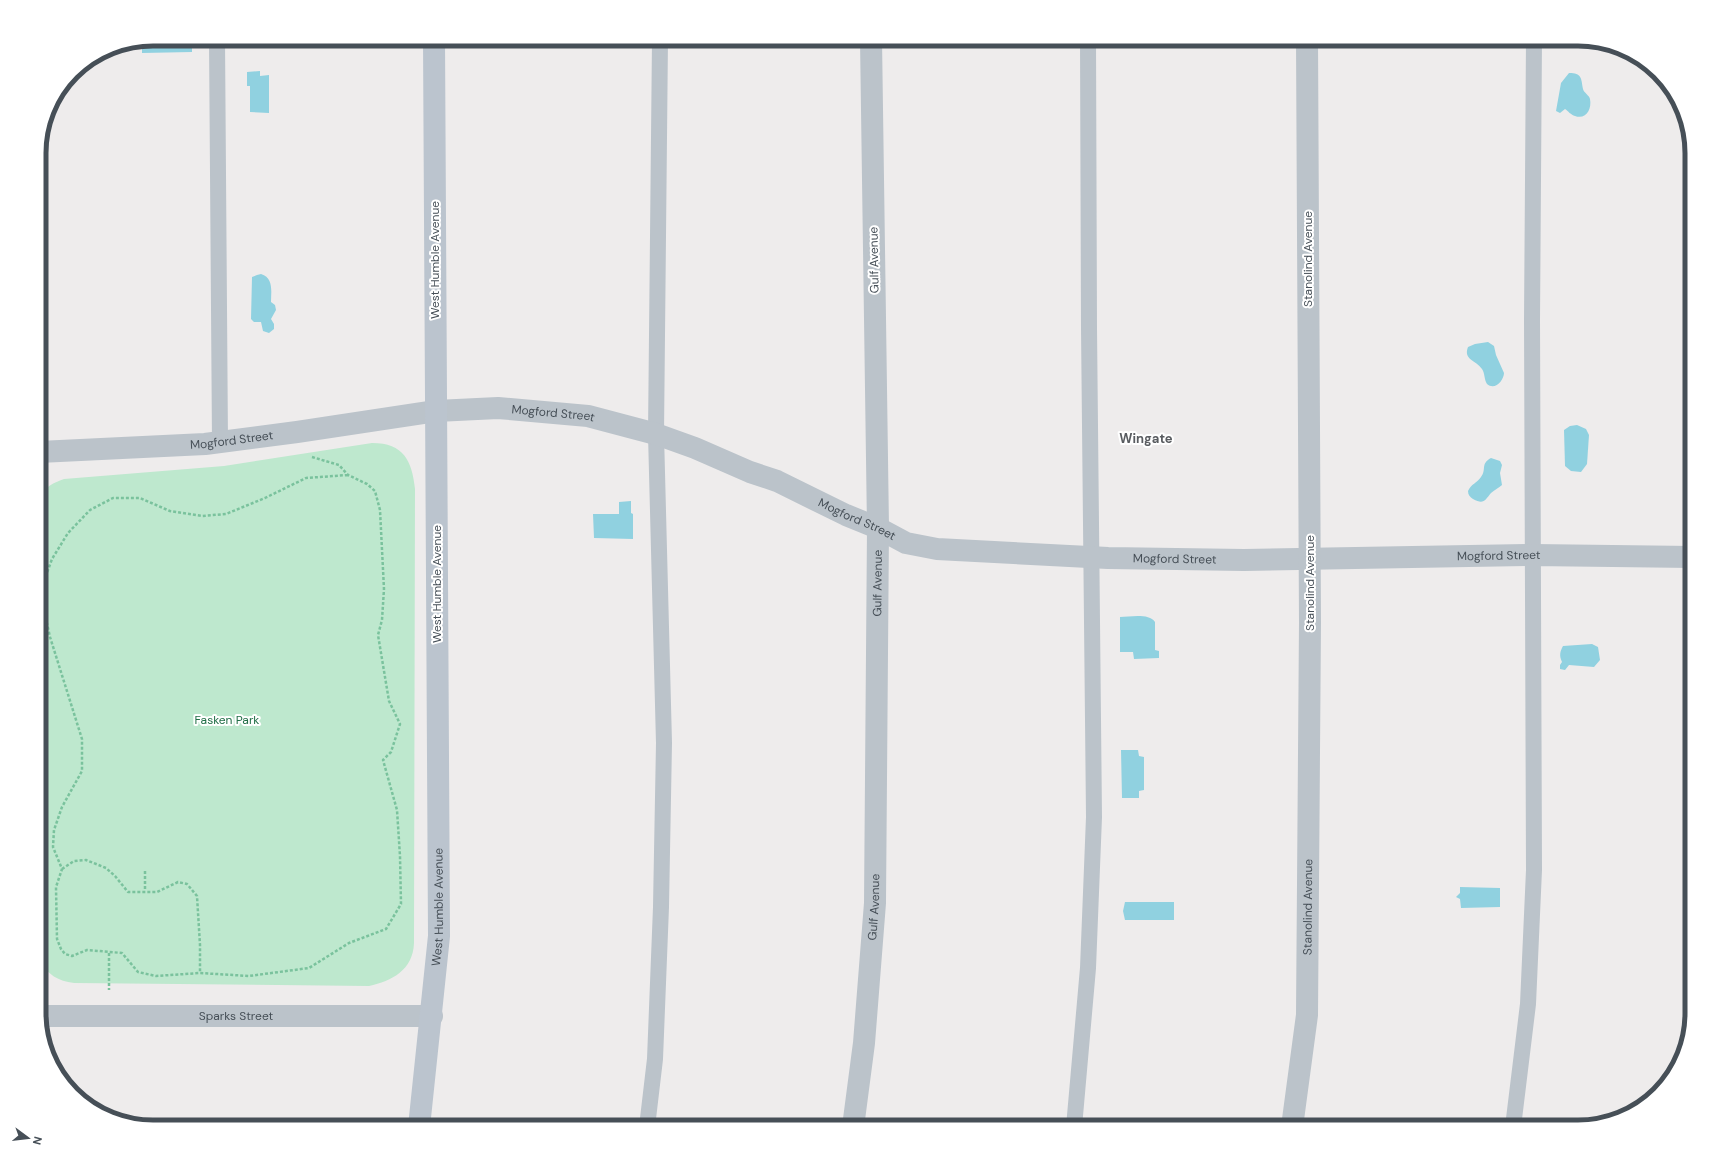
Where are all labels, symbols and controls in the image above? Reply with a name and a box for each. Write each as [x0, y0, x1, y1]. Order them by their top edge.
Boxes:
street label: West Humble Avenue [427, 201, 443, 319]
street label: Stanolind Avenue [1300, 211, 1316, 307]
street label: Gulf Avenue [865, 226, 883, 293]
street label: Mogford Street [511, 401, 597, 426]
street label: Mogford Street [190, 427, 274, 453]
district label: Wingate [1119, 430, 1173, 447]
street label: Mogford Street [816, 495, 899, 544]
street label: West Humble Avenue [429, 525, 445, 643]
street label: Stanolind Avenue [1302, 535, 1318, 631]
street label: Mogford Street [1457, 547, 1541, 564]
street label: Gulf Avenue [869, 550, 886, 617]
street label: Mogford Street [1133, 550, 1217, 568]
park label: Fasken Park [195, 712, 259, 728]
street label: West Humble Avenue [428, 848, 447, 967]
street label: Stanolind Avenue [1299, 859, 1316, 955]
street label: Gulf Avenue [864, 874, 883, 941]
street label: Sparks Street [199, 1008, 274, 1024]
north arrow [8, 1118, 48, 1158]
text: N [30, 1135, 45, 1146]

